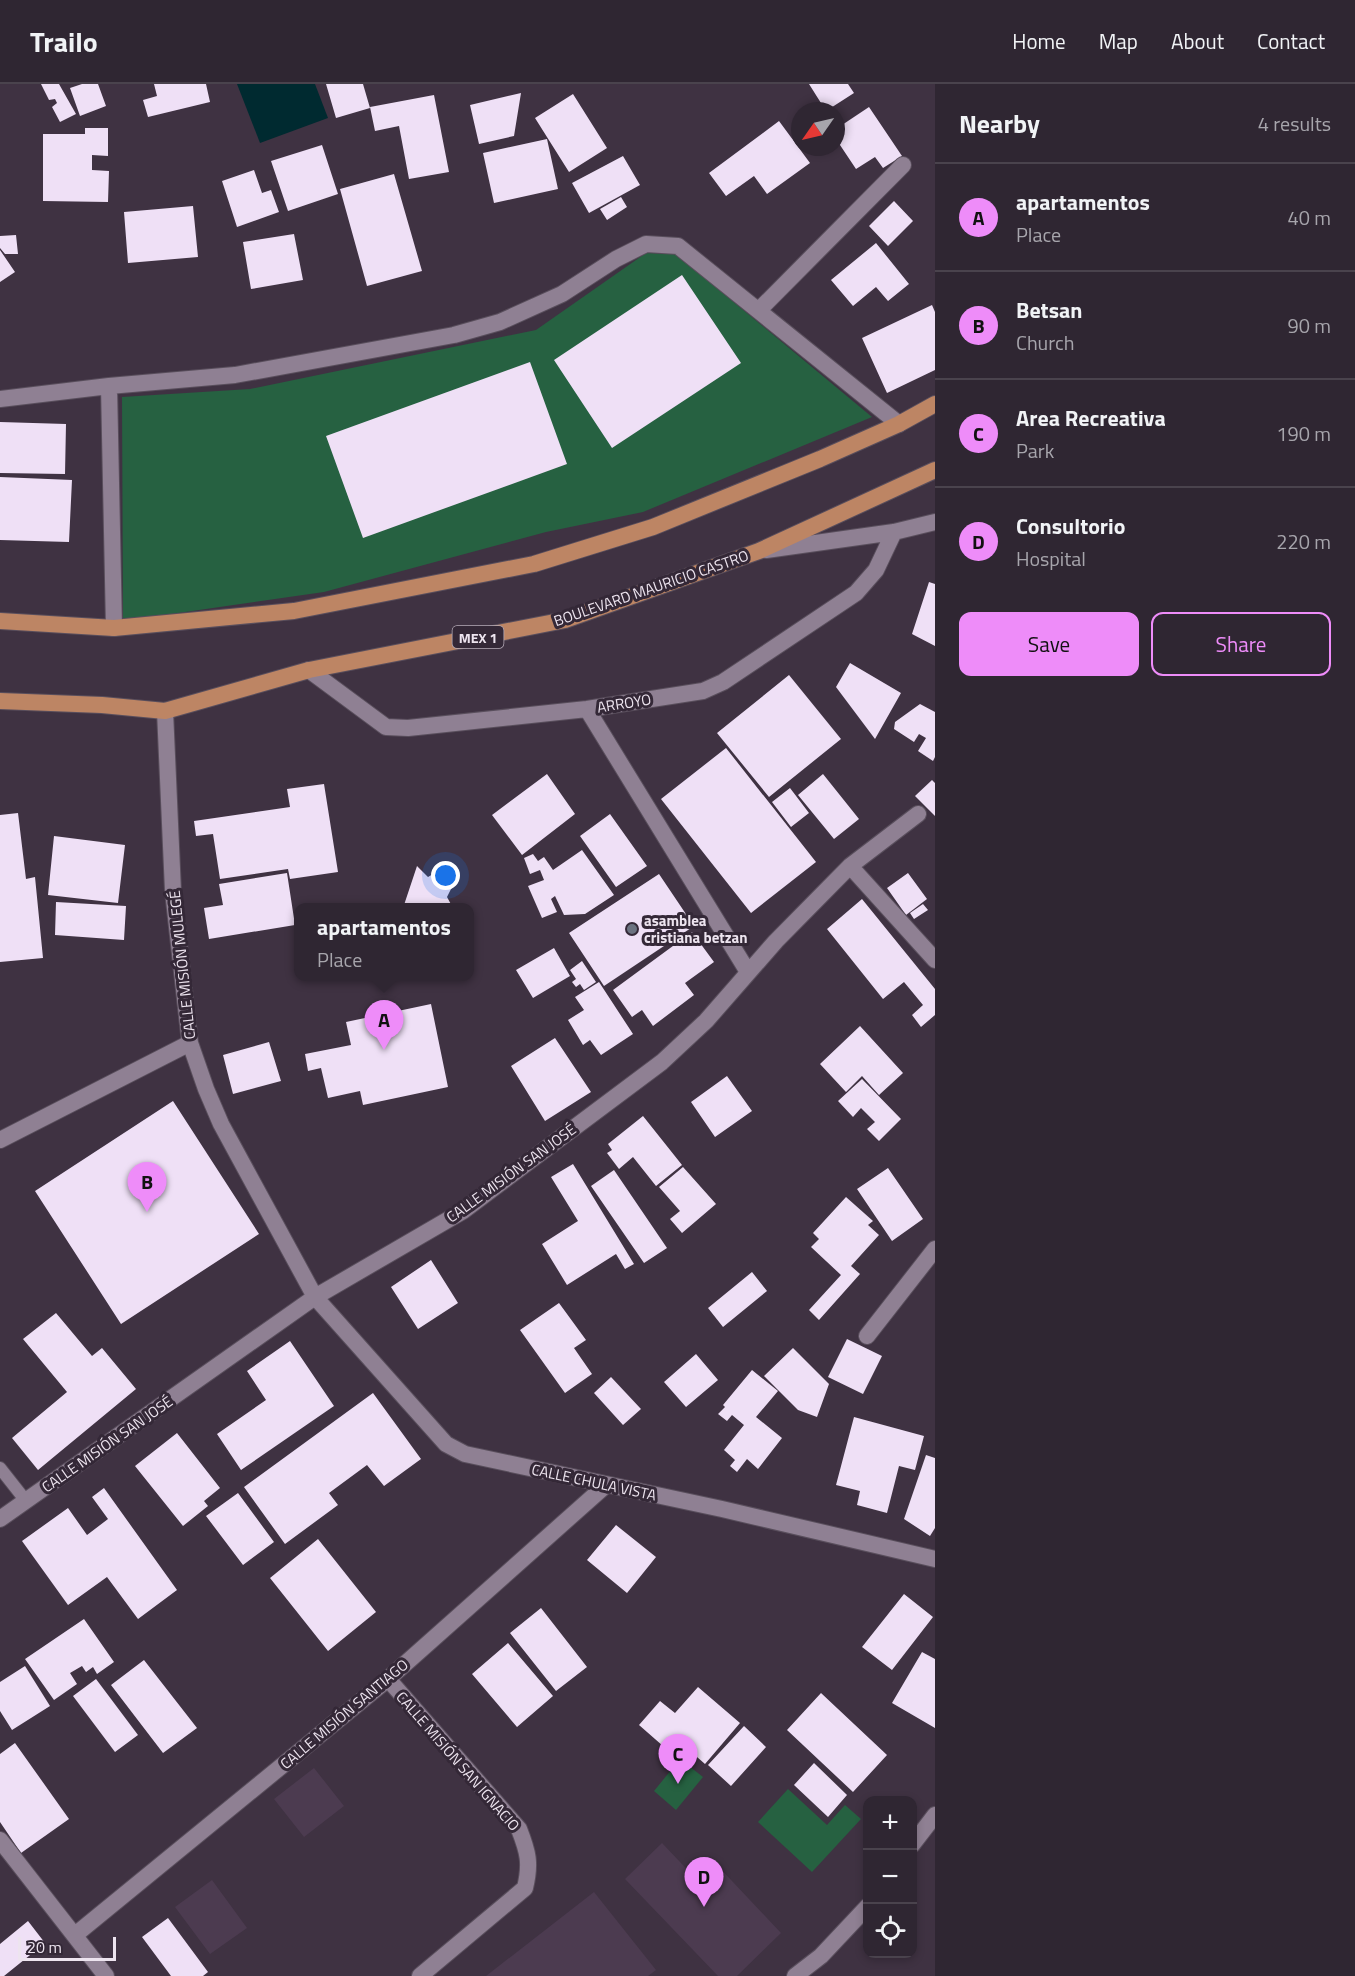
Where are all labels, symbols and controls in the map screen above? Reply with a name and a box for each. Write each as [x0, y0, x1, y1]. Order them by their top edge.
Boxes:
text: Trailo [30, 20, 98, 63]
text: Home [1012, 25, 1066, 57]
text: Map [1099, 25, 1138, 57]
text: About [1171, 25, 1224, 57]
text: Contact [1257, 25, 1325, 57]
north arrow [791, 102, 845, 156]
text: Nearby [959, 104, 1040, 143]
text: 4 results [1258, 108, 1331, 139]
text: apartamentos [1016, 185, 1150, 219]
text: A [972, 202, 985, 233]
text: 40 m [1287, 202, 1331, 233]
text: Place [1016, 219, 1061, 250]
text: Betsan [1016, 293, 1082, 327]
text: B [972, 310, 985, 341]
text: 90 m [1287, 310, 1331, 341]
text: Church [1016, 327, 1074, 358]
text: Area Recreativa [1016, 401, 1166, 435]
text: C [973, 418, 984, 449]
text: 190 m [1276, 418, 1331, 449]
text: Park [1016, 435, 1054, 466]
text: Consultorio [1016, 509, 1125, 543]
text: D [972, 526, 985, 557]
text: 220 m [1276, 526, 1331, 557]
text: Hospital [1016, 543, 1086, 574]
street label: BOULEVARD MAURICIO CASTRO [550, 544, 752, 632]
button: Save [959, 612, 1139, 676]
button: Share [1151, 612, 1331, 676]
road number: MEX 1 [452, 626, 504, 648]
street label: ARROYO [595, 687, 653, 719]
your location [431, 861, 460, 890]
street label: CALLE MISIÓN MULEGÉ [163, 889, 201, 1041]
popup [294, 903, 474, 981]
place label: asamblea cristiana betzan [644, 909, 748, 949]
text: apartamentos [317, 910, 451, 944]
marker: asamblea cristiana betzan [625, 922, 639, 936]
text: Place [317, 944, 362, 975]
pin: A [364, 1000, 404, 1050]
street label: CALLE MISIÓN SAN JOSÉ [441, 1118, 581, 1228]
pin: B [128, 1162, 166, 1212]
street label: CALLE MISIÓN SAN JOSÉ [37, 1390, 177, 1498]
street label: CALLE CHULA VISTA [529, 1458, 659, 1506]
street label: CALLE MISIÓN SANTIAGO [275, 1653, 413, 1775]
street label: CALLE MISIÓN SAN IGNACIO [391, 1686, 525, 1836]
pin: C [658, 1734, 698, 1784]
map controls [863, 1796, 917, 1958]
button: + [863, 1796, 917, 1850]
button: − [863, 1850, 917, 1904]
pin: D [684, 1858, 724, 1907]
button: locate [863, 1904, 917, 1958]
scale bar [18, 1934, 116, 1962]
text: 20 m [27, 1935, 62, 1959]

